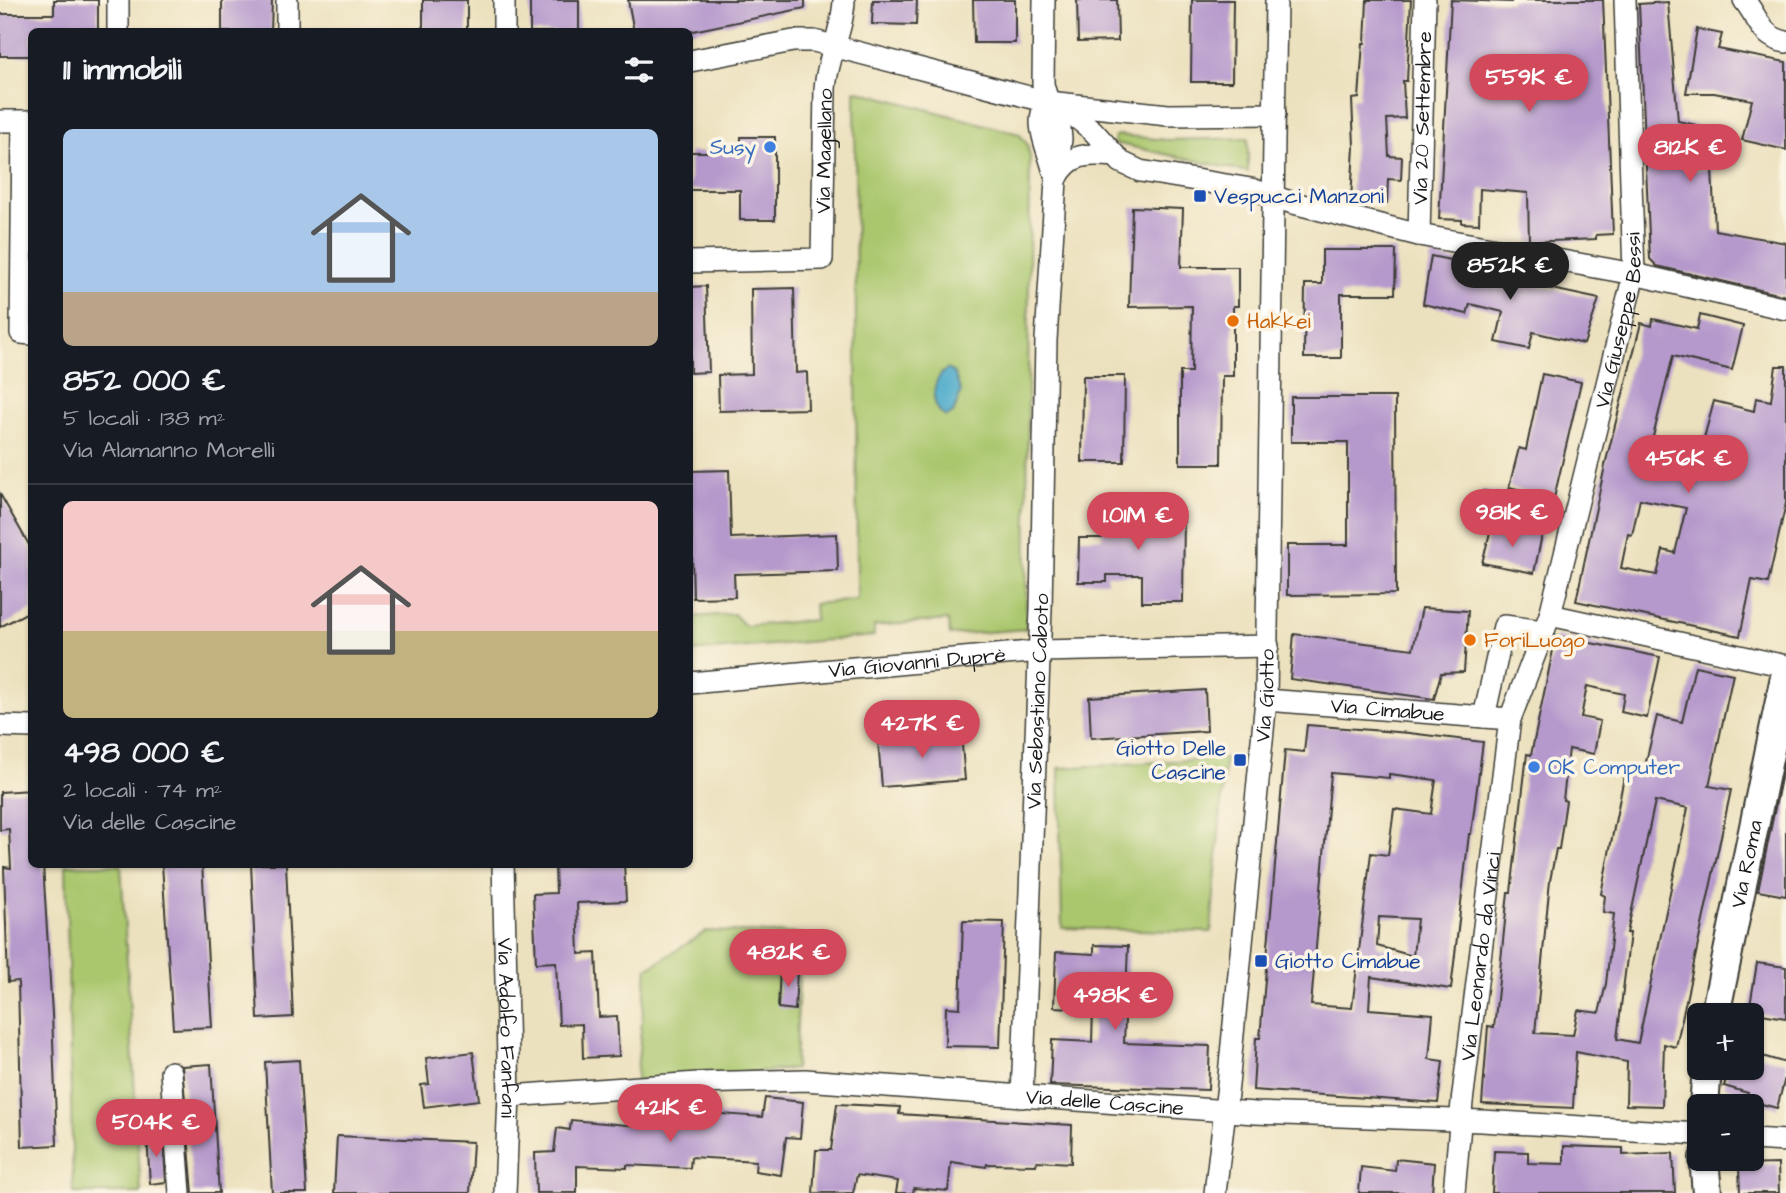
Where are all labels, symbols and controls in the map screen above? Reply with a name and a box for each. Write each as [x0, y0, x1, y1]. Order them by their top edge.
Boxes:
street label: Via 20 Settembre [1405, 31, 1439, 205]
text: 11 immobili [63, 49, 181, 91]
icon: filters [620, 51, 658, 89]
pin: 559K € [1472, 54, 1586, 114]
text: 559K € [1485, 61, 1573, 93]
street label: Via Magellano [808, 88, 841, 214]
pin: 812K € [1633, 124, 1747, 184]
text: 812K € [1654, 131, 1726, 163]
place label: Susy [710, 133, 756, 164]
marker: Susy [762, 139, 778, 155]
icon: home [298, 175, 424, 301]
place label: Vespucci Manzoni [1214, 182, 1384, 212]
marker: Vespucci Manzoni [1192, 188, 1208, 204]
street label: Via Giuseppe Bessi [1587, 232, 1650, 411]
pin: 852K € [1453, 243, 1567, 302]
text: 852K € [1467, 249, 1553, 281]
place label: Hakkei [1247, 307, 1311, 336]
marker: Hakkei [1225, 313, 1241, 329]
text: 852 000 € [63, 360, 226, 402]
text: 5 locali · 138 m² [63, 402, 225, 434]
text: Via Alamanno Morelli [63, 434, 274, 466]
pin: 456K € [1631, 435, 1745, 495]
text: 456K € [1644, 442, 1732, 474]
pin: 981K € [1455, 490, 1569, 549]
pin: 1.01M € [1073, 492, 1203, 552]
text: 981K € [1476, 496, 1548, 528]
text: 1.01M € [1103, 499, 1173, 531]
icon: home [298, 547, 424, 673]
street label: Via Sebastiano Caboto [1019, 593, 1056, 810]
place label: ForiLuogo [1484, 626, 1585, 657]
marker: ForiLuogo [1462, 632, 1478, 648]
street label: Via Giovanni Duprè [827, 640, 1007, 685]
street label: Via Giotto [1247, 648, 1281, 744]
street label: Via Cimabue [1329, 691, 1446, 728]
pin: 427K € [865, 700, 979, 760]
text: 427K € [880, 707, 964, 739]
text: 498 000 € [63, 732, 225, 774]
place label: Giotto Delle Cascine [1116, 734, 1226, 787]
marker: Giotto Delle Cascine [1232, 752, 1248, 768]
place label: OK Computer [1548, 753, 1680, 783]
marker: OK Computer [1526, 759, 1542, 775]
text: 2 locali · 74 m² [63, 774, 222, 806]
text: Via delle Cascine [63, 806, 236, 838]
street label: Via Roma [1723, 817, 1770, 911]
street label: Via Leonardo da Vinci [1453, 850, 1508, 1063]
pin: 482K € [731, 930, 845, 989]
text: 482K € [745, 936, 831, 968]
street label: Via Adolfo Fanfani [490, 938, 524, 1119]
place label: Giotto Cimabue [1275, 947, 1421, 976]
marker: Giotto Cimabue [1253, 953, 1269, 969]
pin: 498K € [1058, 972, 1172, 1032]
text: 498K € [1072, 979, 1158, 1011]
map controls [1687, 1003, 1764, 1171]
button: + [1687, 1003, 1764, 1080]
street label: Via delle Cascine [1025, 1082, 1185, 1122]
pin: 421K € [613, 1084, 727, 1144]
text: 421K € [633, 1091, 707, 1123]
button: − [1687, 1094, 1764, 1171]
pin: 504K € [99, 1100, 213, 1159]
text: 504K € [112, 1106, 200, 1138]

